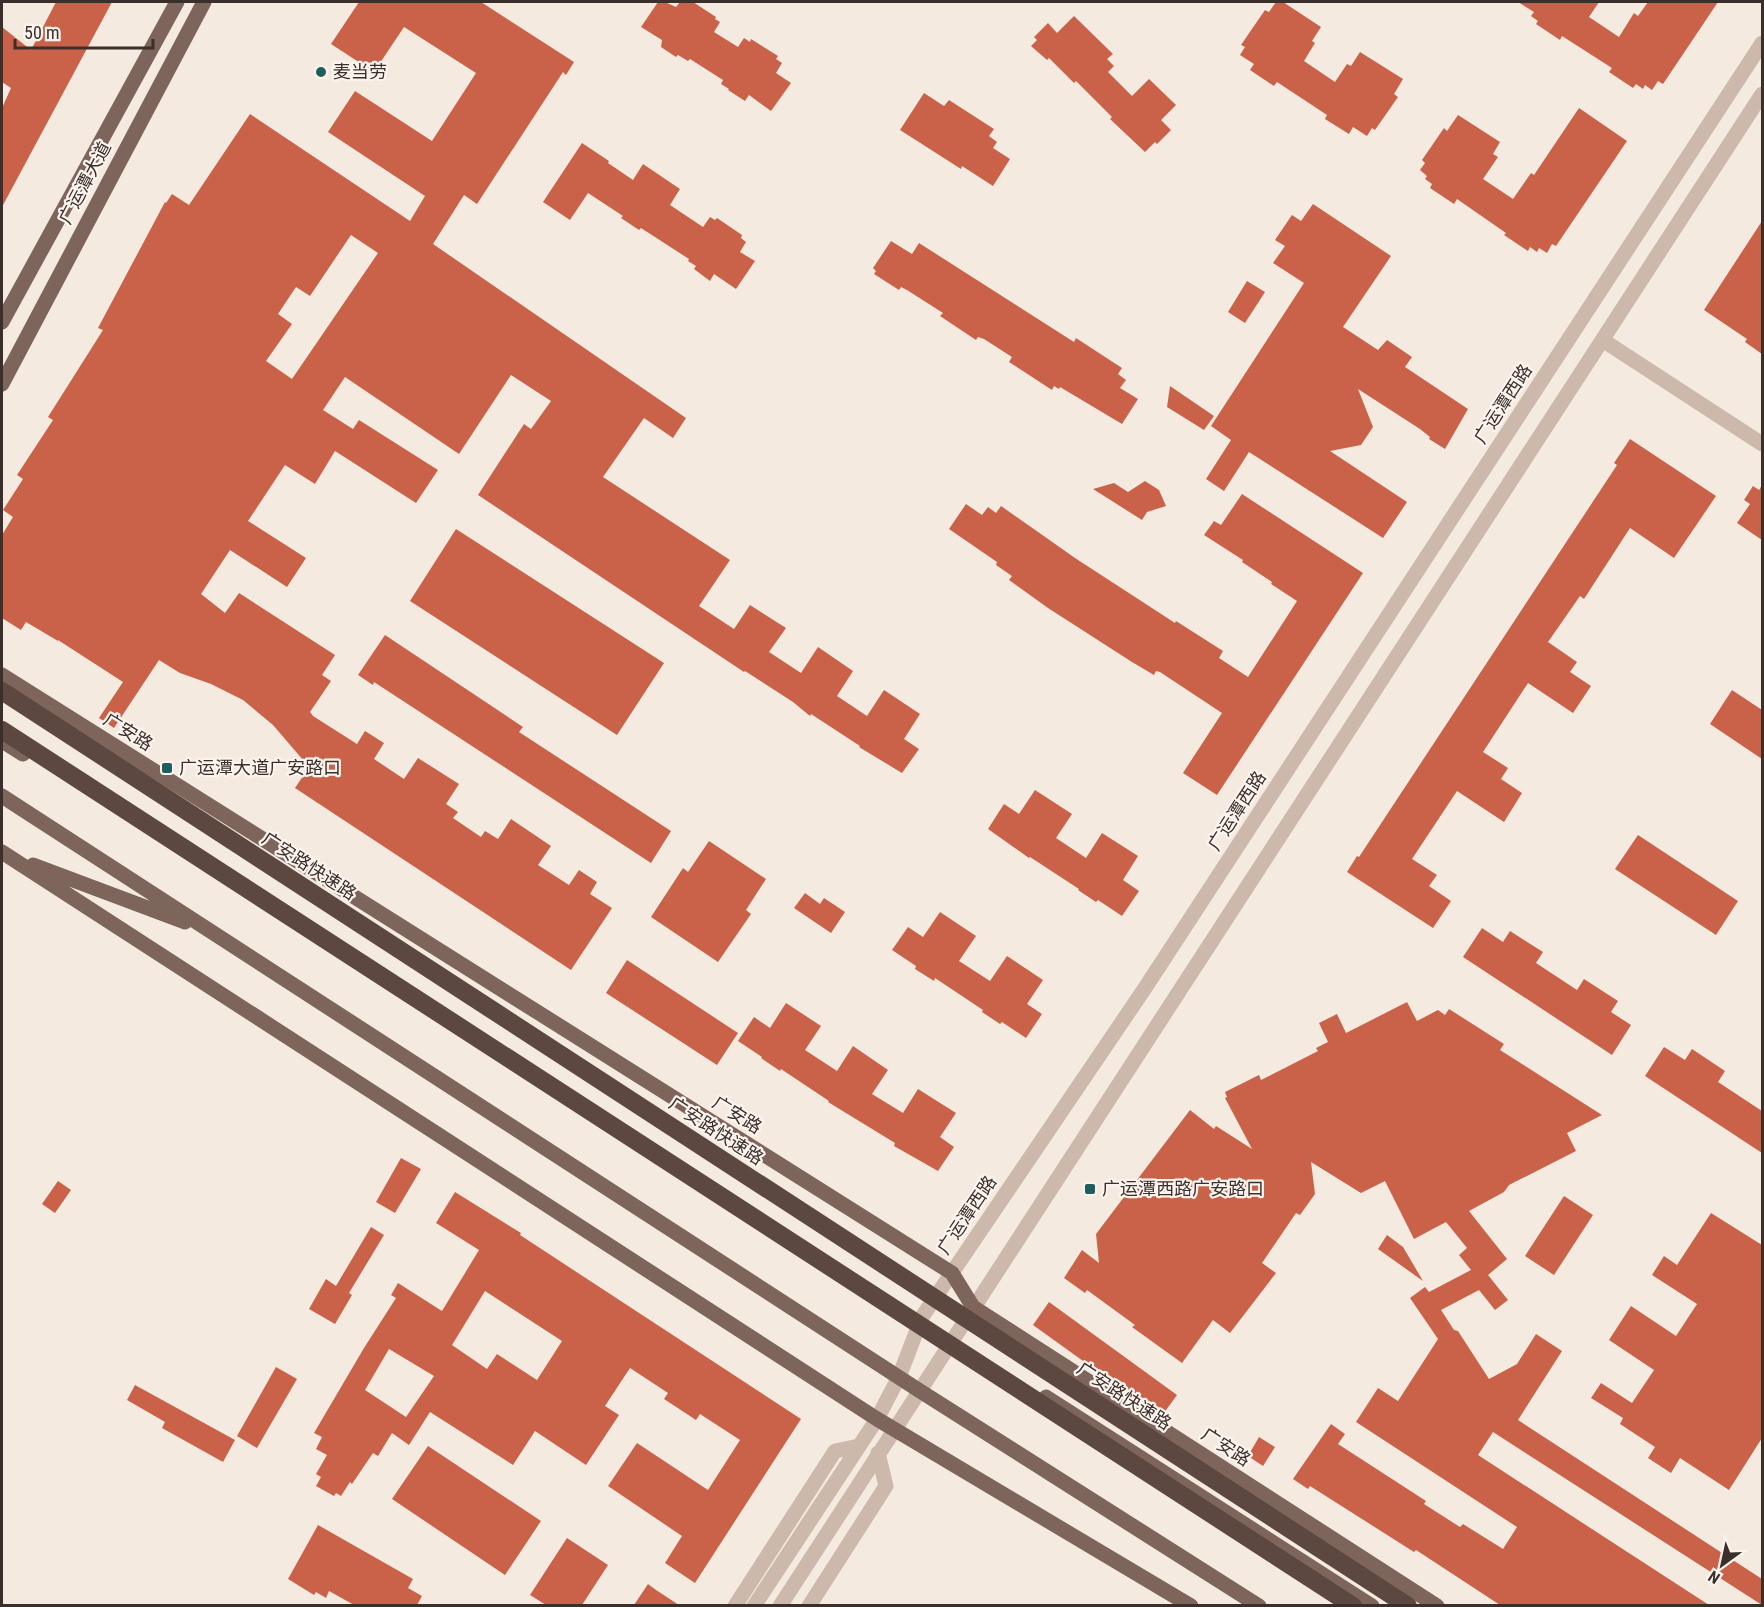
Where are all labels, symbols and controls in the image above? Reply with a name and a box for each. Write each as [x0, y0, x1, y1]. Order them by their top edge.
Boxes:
scale bar [15, 12, 153, 50]
text: 50 m [24, 22, 59, 43]
place label: 麦当劳 [333, 61, 387, 82]
marker: 麦当劳 [314, 65, 328, 79]
street label: 广运潭大道 [54, 138, 115, 227]
street label: 广运潭西路 [1469, 360, 1536, 447]
street label: 广安路 [100, 708, 157, 755]
place label: 广运潭大道广安路口 [179, 757, 341, 778]
marker: 广运潭大道广安路口 [160, 761, 174, 775]
street label: 广运潭西路 [1203, 767, 1270, 854]
street label: 广安路快速路 [258, 827, 360, 904]
street label: 广安路 [709, 1091, 766, 1138]
street label: 广安路快速路 [665, 1092, 767, 1169]
street label: 广运潭西路 [933, 1172, 1000, 1258]
place label: 广运潭西路广安路口 [1102, 1178, 1264, 1199]
marker: 广运潭西路广安路口 [1083, 1182, 1097, 1196]
street label: 广安路快速路 [1073, 1357, 1175, 1434]
street label: 广安路 [1198, 1423, 1255, 1470]
north arrow [1692, 1535, 1752, 1595]
text: N [1705, 1567, 1723, 1588]

